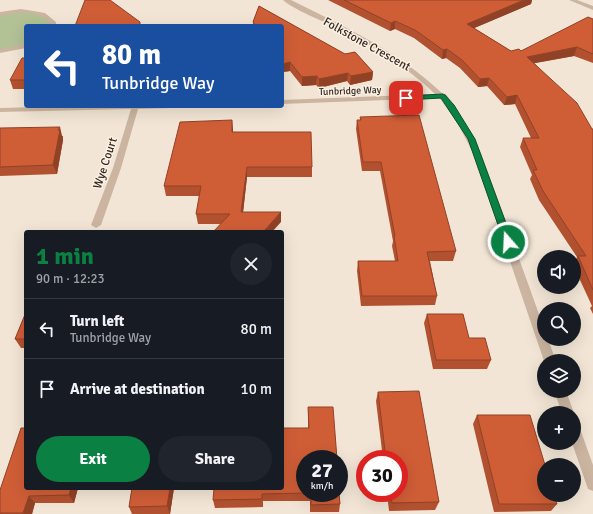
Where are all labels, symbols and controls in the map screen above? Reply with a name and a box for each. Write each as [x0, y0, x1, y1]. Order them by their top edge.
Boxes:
street label: Folkstone Crescent [320, 14, 413, 75]
text: 80 m [102, 38, 161, 72]
icon: left [36, 40, 88, 92]
text: Tunbridge Way [102, 72, 214, 94]
pin [389, 81, 423, 115]
street label: Tunbridge Way [319, 84, 382, 98]
icon: arrive [395, 87, 417, 109]
street label: Wye Court [90, 136, 121, 191]
position arrow [487, 221, 529, 263]
text: 1 min [36, 241, 94, 271]
button: close [230, 243, 272, 285]
map controls [537, 250, 581, 502]
button: sound [537, 250, 581, 294]
text: 90 m · 12:23 [36, 271, 105, 287]
button: search [537, 302, 581, 346]
text: Turn left [70, 312, 124, 330]
icon: left [36, 318, 58, 340]
text: 80 m [241, 320, 272, 338]
text: Tunbridge Way [70, 330, 151, 346]
button: layers [537, 354, 581, 398]
icon: arrive [36, 378, 58, 400]
text: Arrive at destination [70, 380, 205, 398]
text: 10 m [241, 380, 272, 398]
button: + [537, 406, 581, 450]
button: Exit [36, 436, 150, 482]
button: Share [158, 436, 272, 482]
speed limit sign: 30 [356, 450, 408, 502]
text: 27 [311, 458, 333, 483]
button: − [537, 458, 581, 502]
text: km/h [311, 480, 333, 492]

